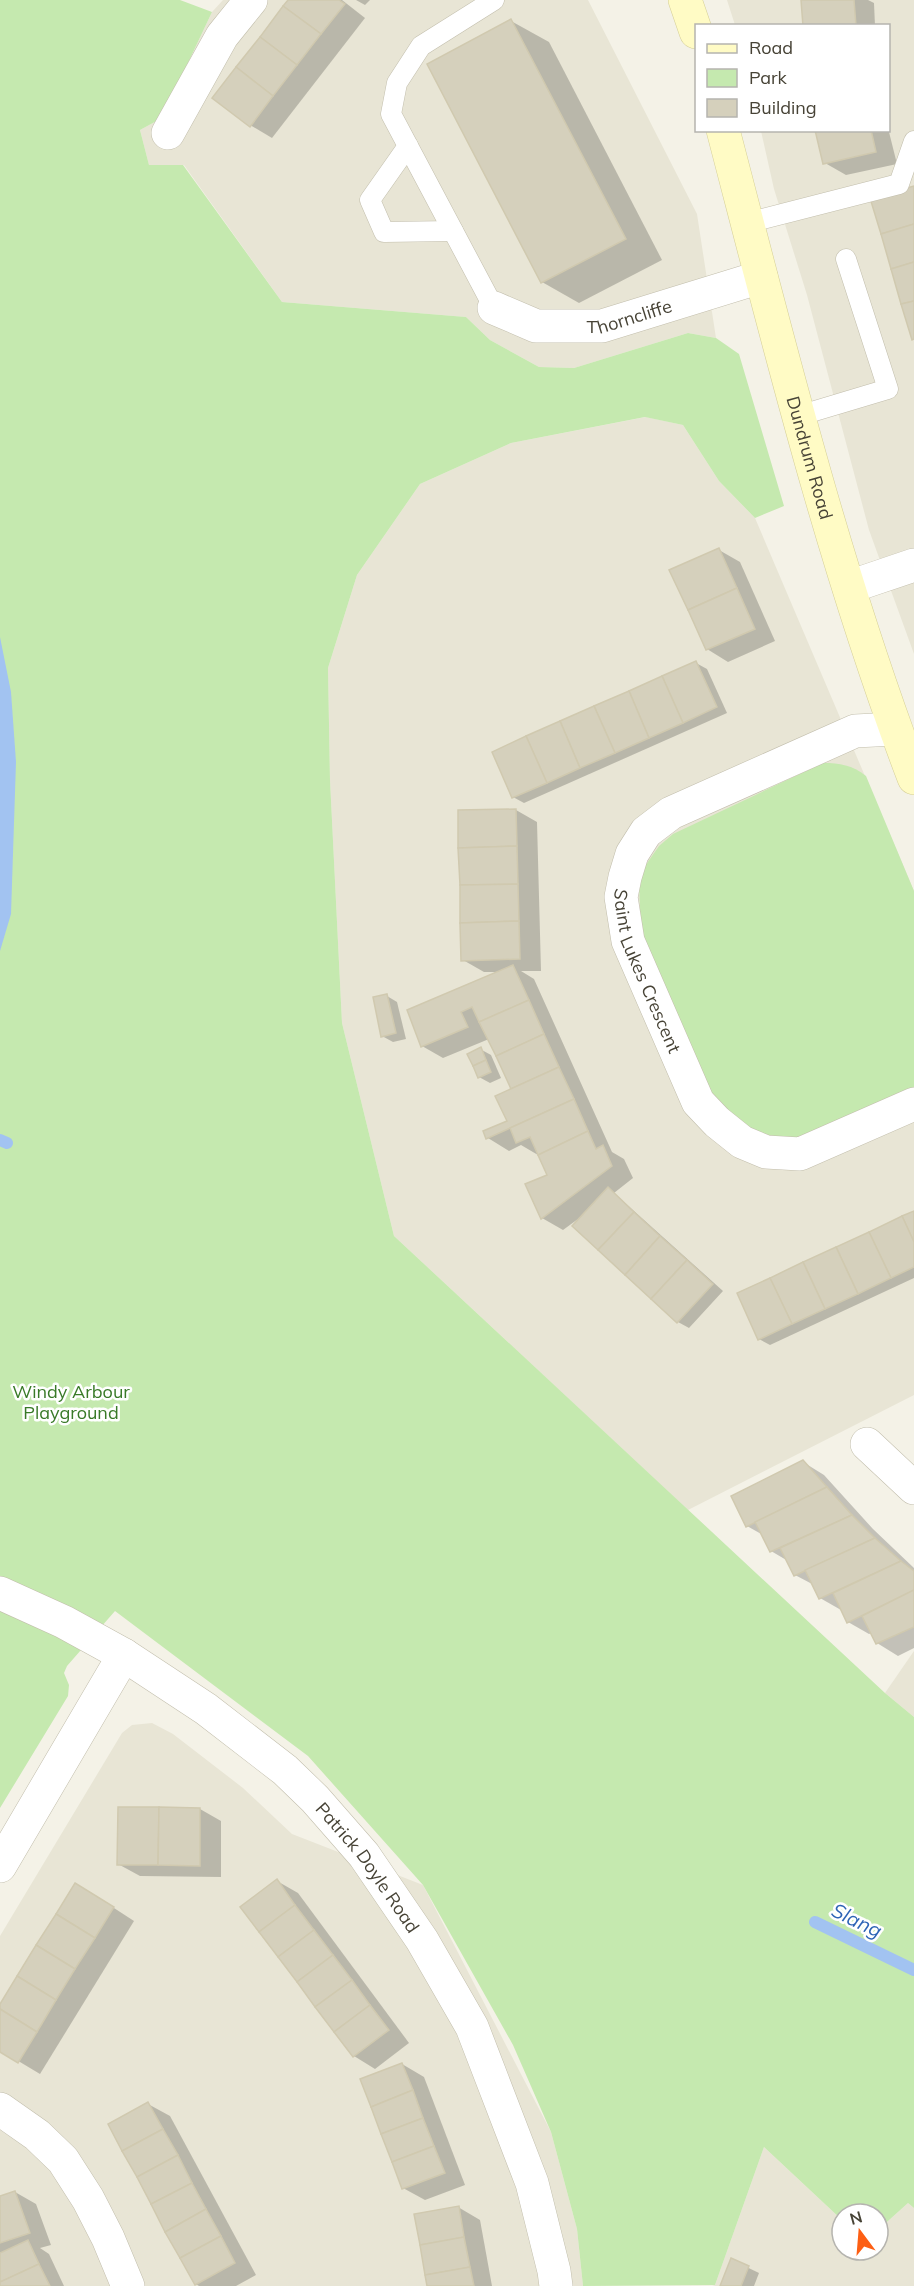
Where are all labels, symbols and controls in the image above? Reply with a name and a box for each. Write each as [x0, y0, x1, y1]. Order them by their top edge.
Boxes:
legend [695, 24, 890, 132]
text: Road [749, 36, 793, 59]
text: Park [749, 66, 788, 89]
text: Building [749, 96, 817, 119]
street label: Thorncliffe [586, 294, 674, 338]
street label: Dundrum Road [782, 393, 839, 522]
street label: Saint Lukes Crescent [609, 887, 687, 1056]
park label: Windy Arbour Playground [12, 1380, 130, 1424]
street label: Patrick Doyle Road [311, 1797, 425, 1937]
water label: Slang [828, 1897, 886, 1943]
north arrow [830, 2202, 890, 2262]
text: N [847, 2206, 864, 2229]

